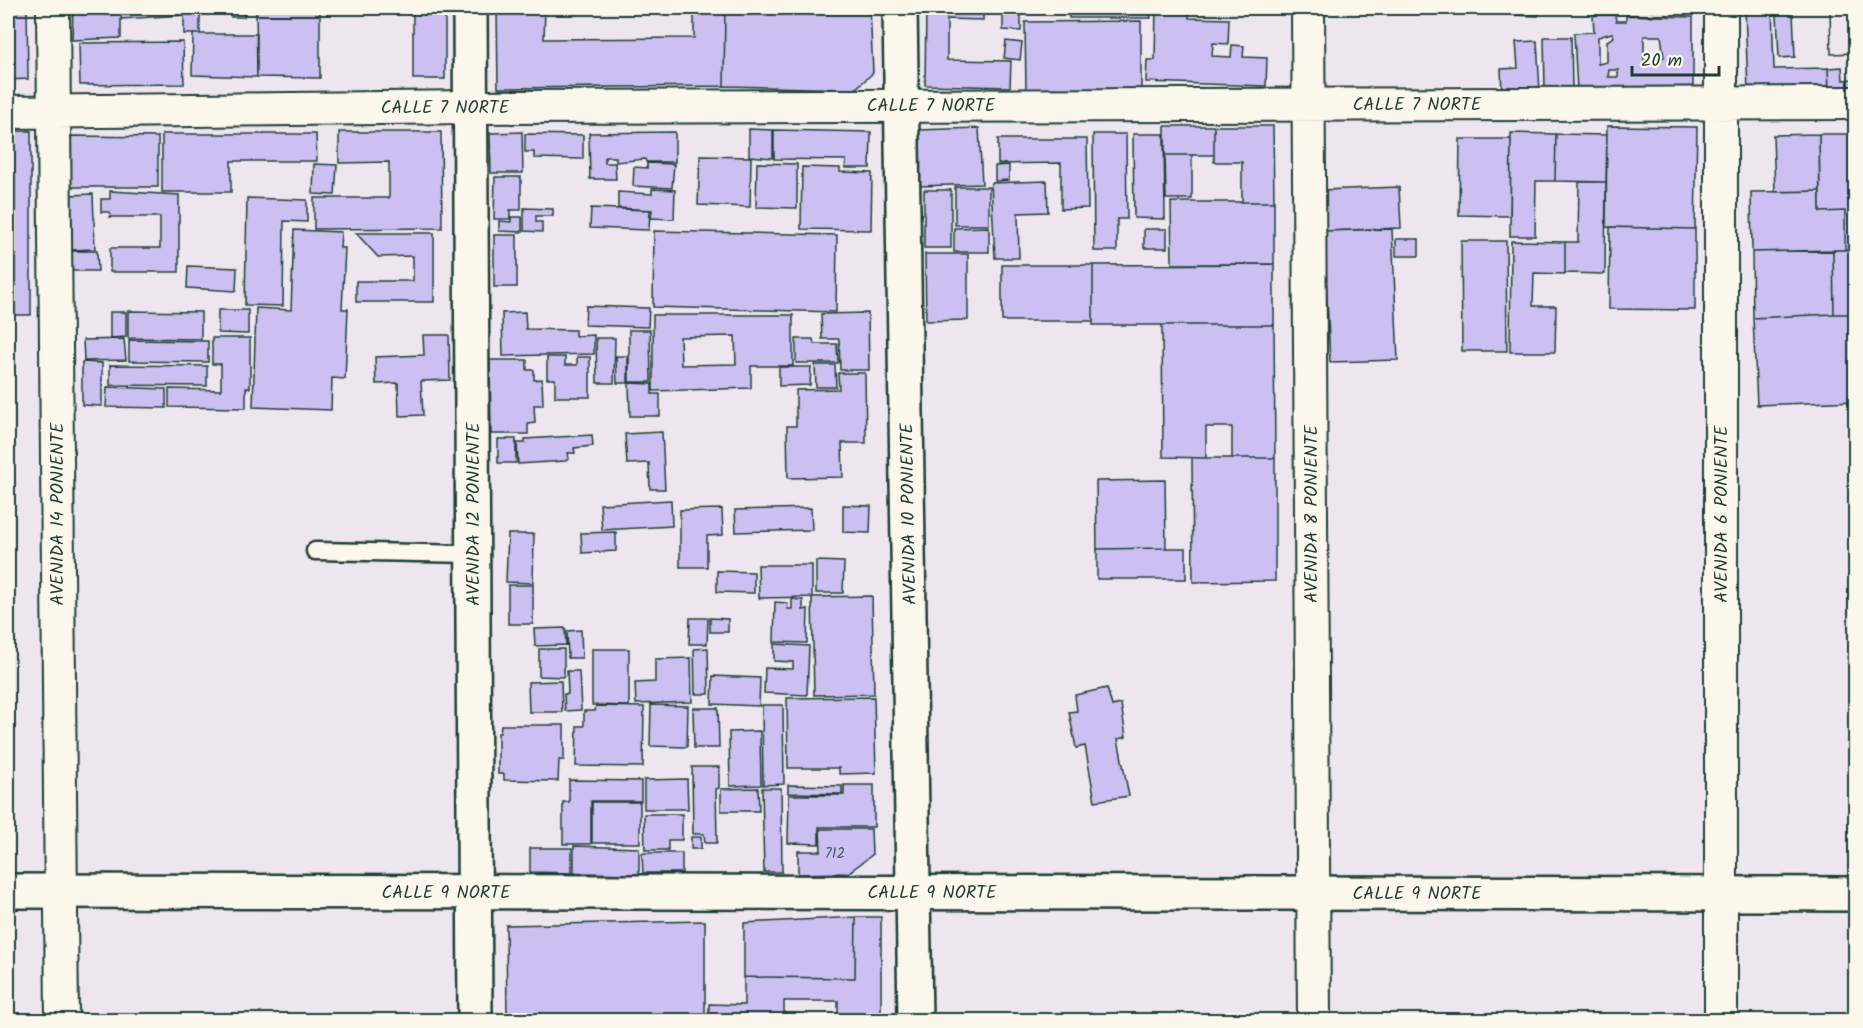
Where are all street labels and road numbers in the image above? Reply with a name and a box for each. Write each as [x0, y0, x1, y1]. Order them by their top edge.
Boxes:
street label: CALLE 7 NORTE [1353, 91, 1482, 120]
street label: CALLE 7 NORTE [867, 92, 996, 121]
street label: CALLE 7 NORTE [381, 94, 510, 123]
street label: AVENIDA 14 PONIENTE [44, 422, 73, 605]
street label: AVENIDA 12 PONIENTE [460, 422, 489, 606]
street label: AVENIDA 10 PONIENTE [893, 422, 926, 605]
street label: AVENIDA 8 PONIENTE [1298, 424, 1327, 603]
street label: AVENIDA 6 PONIENTE [1708, 425, 1737, 603]
street label: CALLE 9 NORTE [381, 879, 511, 908]
street label: CALLE 9 NORTE [867, 879, 997, 908]
street label: CALLE 9 NORTE [1352, 880, 1482, 909]

